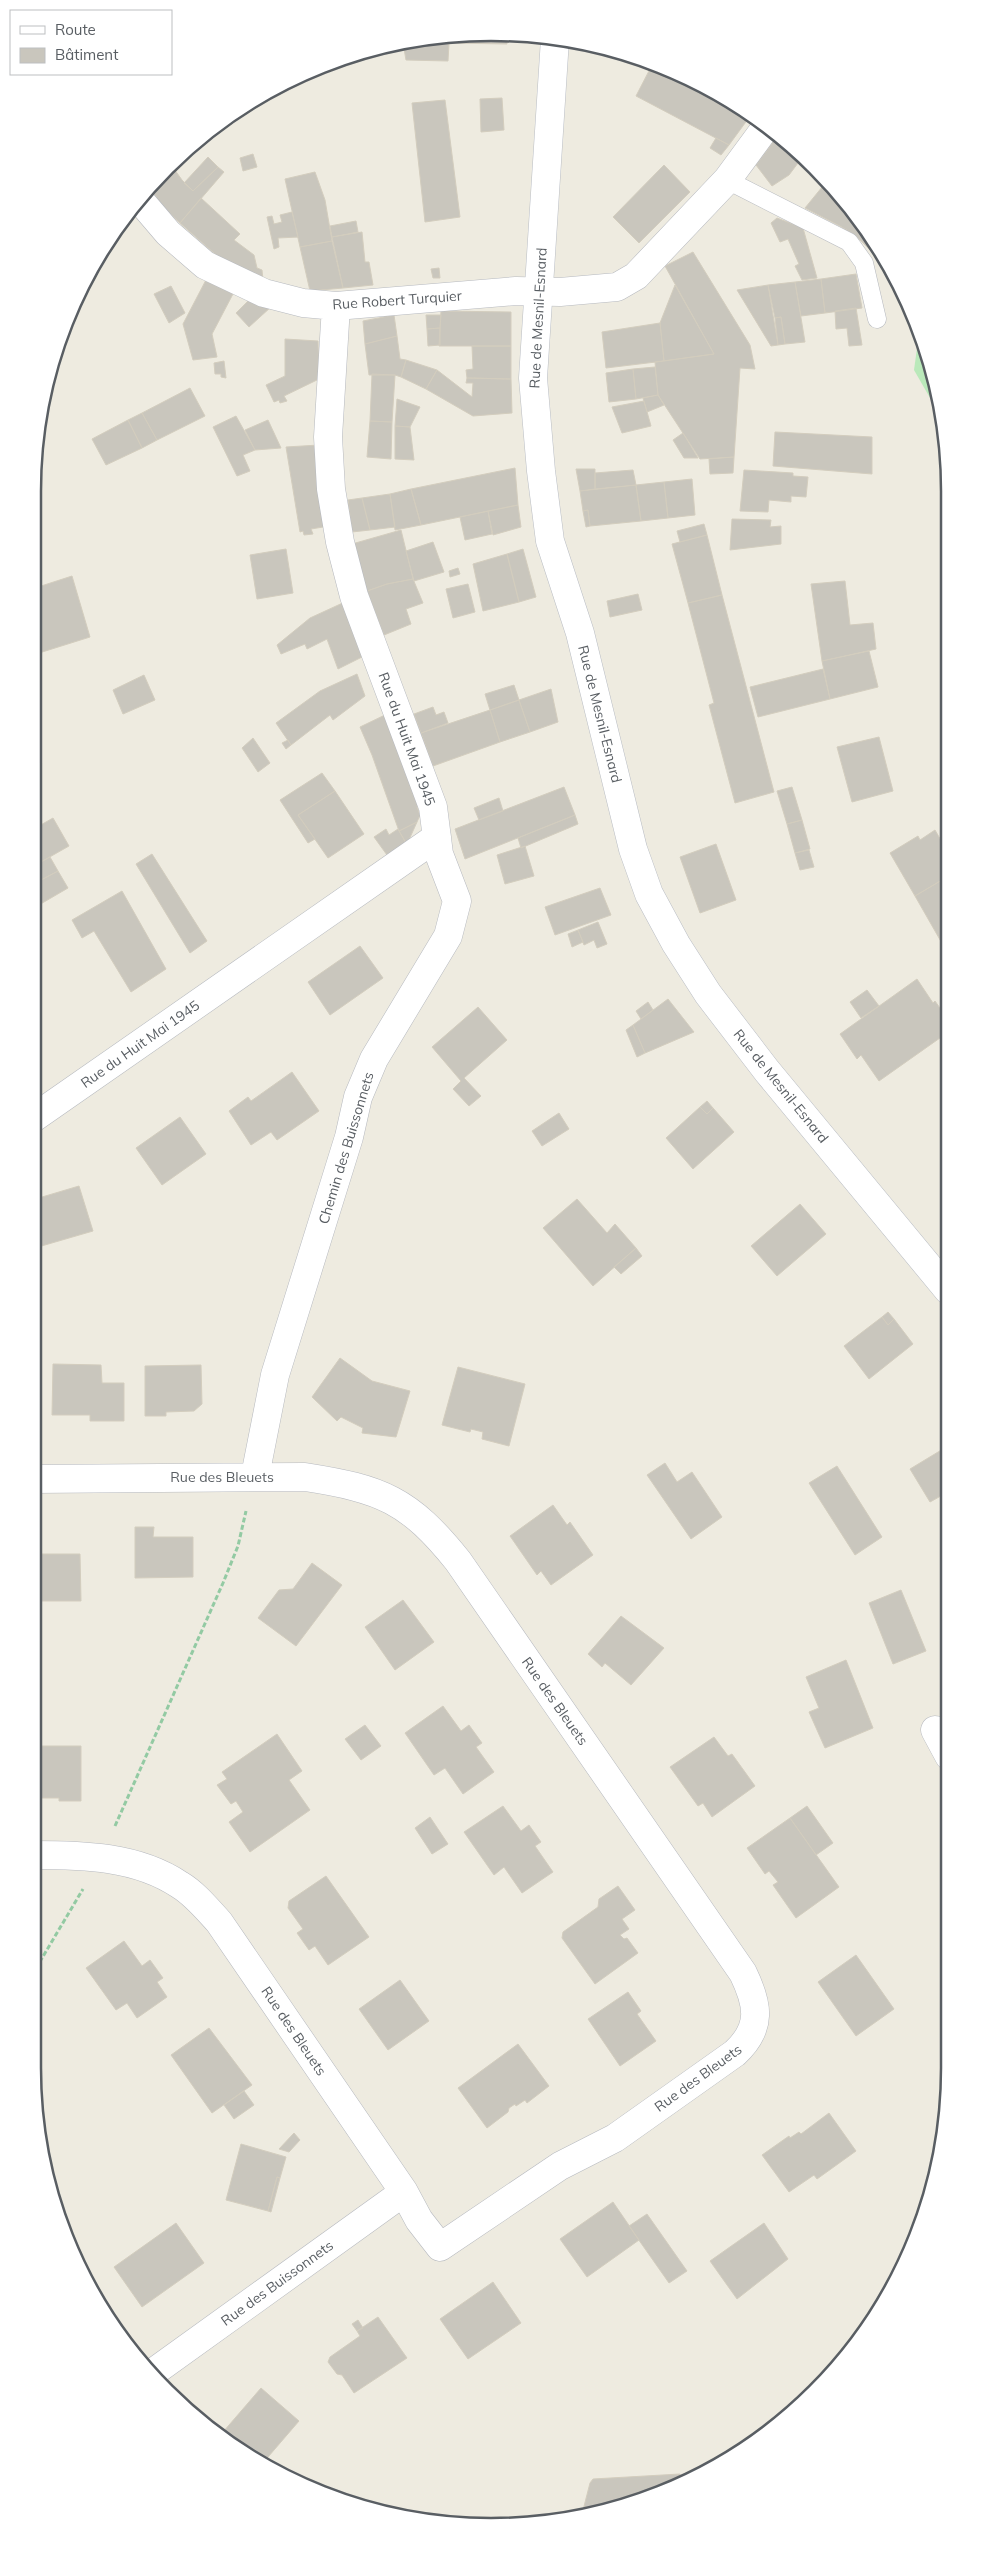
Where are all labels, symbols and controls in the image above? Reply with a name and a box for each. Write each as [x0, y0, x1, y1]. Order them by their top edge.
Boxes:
legend [10, 10, 172, 75]
text: Route [55, 20, 96, 39]
text: Bâtiment [55, 45, 118, 64]
street label: Rue de Mesnil-Esnard [525, 247, 551, 389]
street label: Rue Robert Turquier [332, 286, 463, 313]
street label: Rue de Mesnil-Esnard [574, 643, 626, 785]
street label: Rue du Huit Mai 1945 [374, 670, 440, 808]
street label: Rue du Huit Mai 1945 [77, 996, 203, 1092]
street label: Rue de Mesnil-Esnard [730, 1025, 832, 1147]
street label: Chemin des Buissonnets [314, 1070, 378, 1226]
street label: Rue des Bleuets [170, 1468, 274, 1486]
street label: Rue des Bleuets [518, 1653, 592, 1749]
street label: Rue des Bleuets [258, 1983, 330, 2079]
street label: Rue des Bleuets [651, 2040, 745, 2116]
street label: Rue des Buissonnets [217, 2236, 337, 2330]

